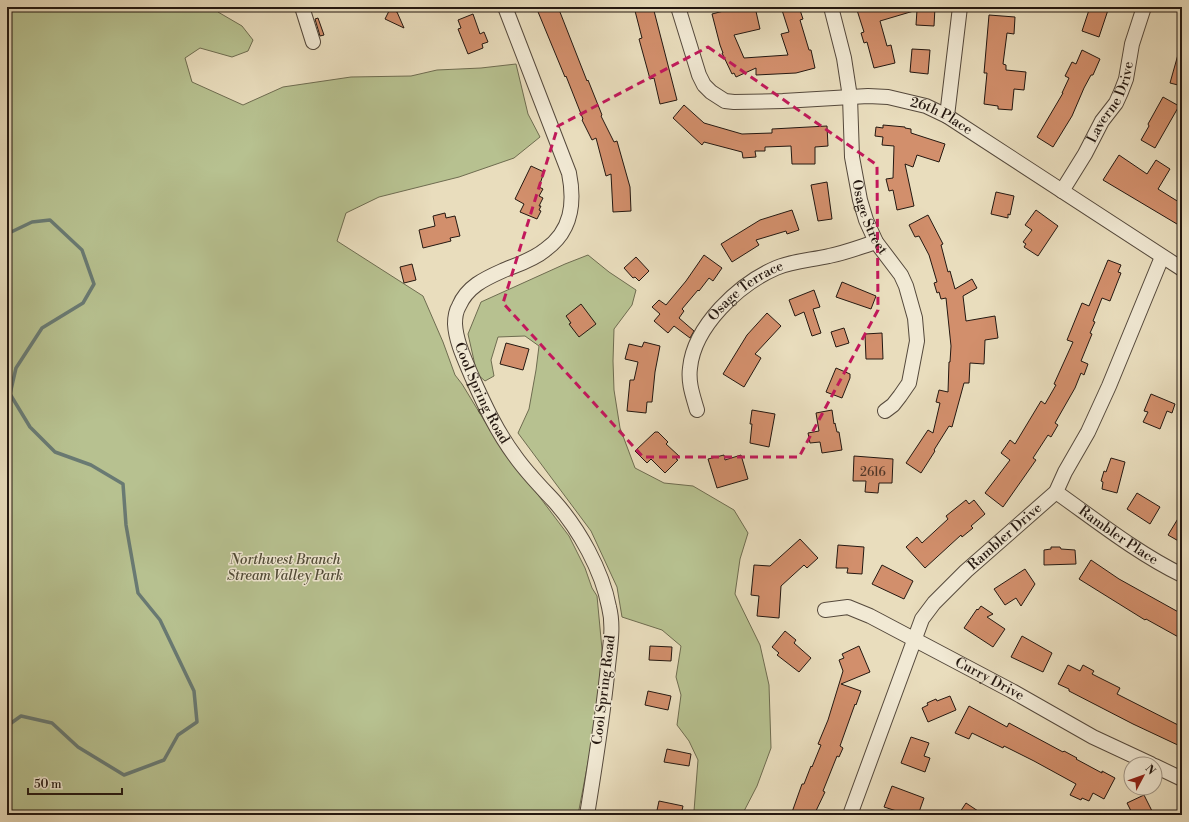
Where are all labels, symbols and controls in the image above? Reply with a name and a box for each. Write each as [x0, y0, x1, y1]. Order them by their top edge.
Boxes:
street label: Laverne Drive [1083, 60, 1138, 146]
street label: 26th Place [908, 94, 976, 139]
street label: Osage Street [847, 178, 891, 258]
street label: Osage Terrace [704, 257, 786, 325]
street label: Cool Spring Road [450, 340, 513, 448]
house number: 2616 [860, 465, 886, 480]
street label: Rambler Drive [964, 499, 1046, 574]
street label: Rambler Place [1075, 502, 1161, 569]
park label: Northwest Branch Stream Valley Park [227, 551, 343, 585]
street label: Cool Spring Road [588, 634, 620, 746]
street label: Curry Drive [952, 653, 1027, 705]
north arrow [1123, 756, 1163, 796]
text: N [1142, 762, 1158, 778]
scale bar [28, 770, 122, 796]
text: 50 m [34, 777, 62, 792]

